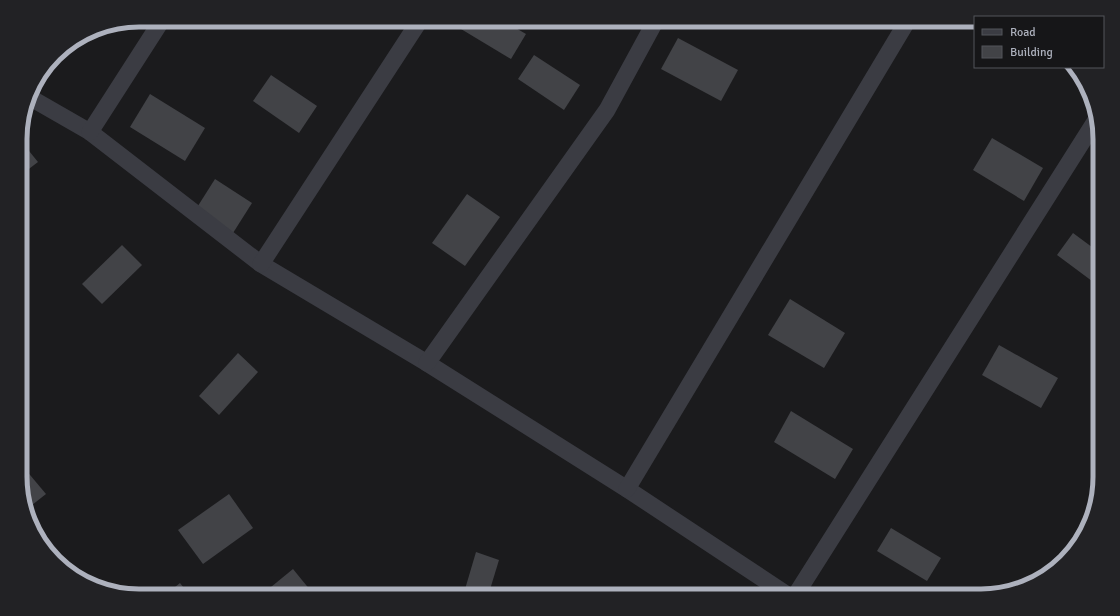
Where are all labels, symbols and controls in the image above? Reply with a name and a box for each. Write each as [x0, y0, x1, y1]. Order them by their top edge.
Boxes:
legend [974, 16, 1104, 68]
text: Road [1010, 25, 1036, 40]
text: Building [1010, 45, 1053, 60]

